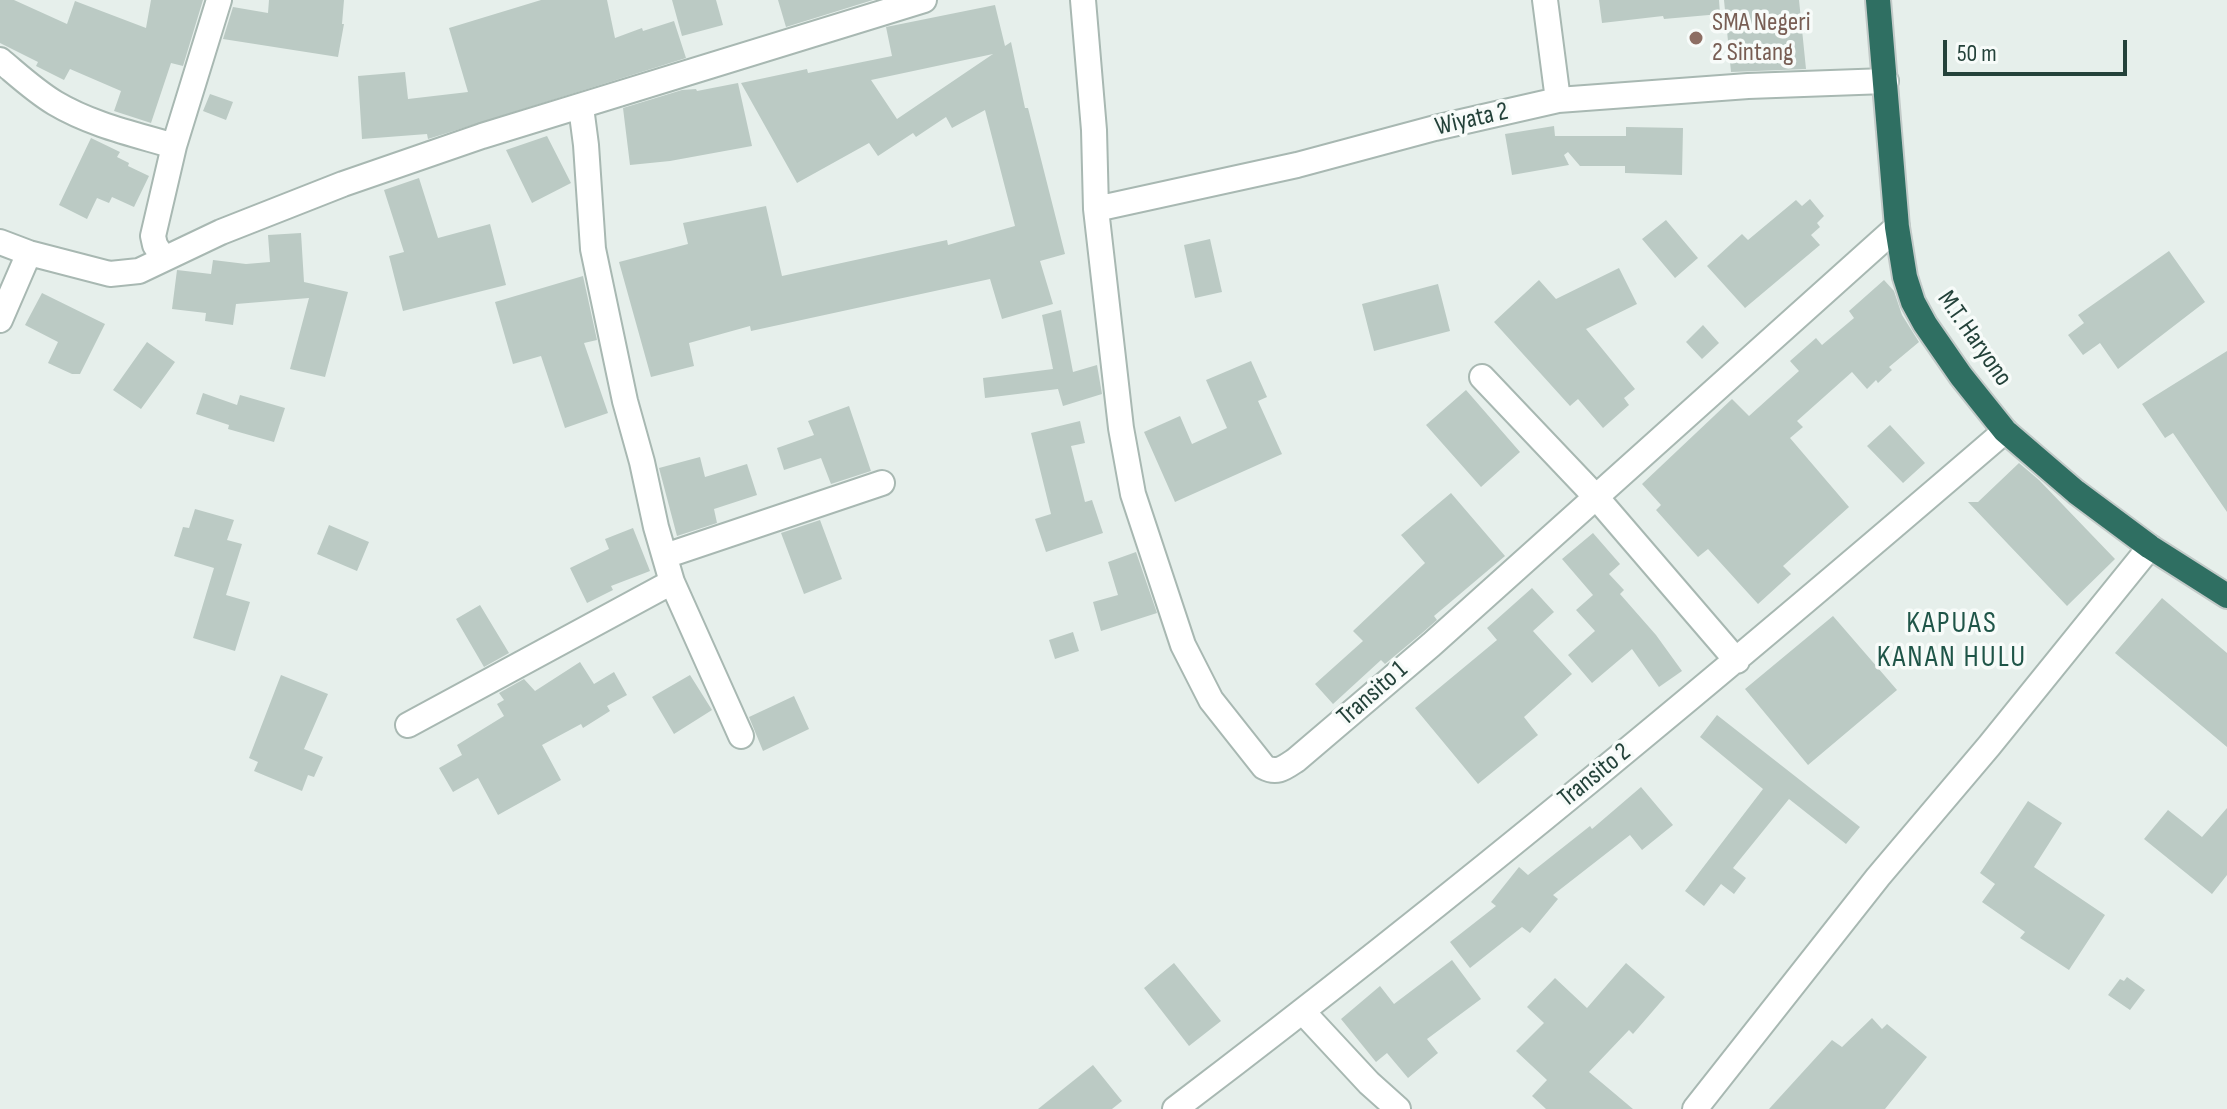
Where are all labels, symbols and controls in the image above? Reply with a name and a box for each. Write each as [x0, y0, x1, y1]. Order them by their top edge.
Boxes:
place label: SMA Negeri 2 Sintang [1712, 7, 1811, 68]
scale bar [1947, 24, 2131, 74]
marker: SMA Negeri 2 Sintang [1687, 29, 1705, 47]
text: 50 m [1957, 39, 1997, 68]
street label: Wiyata 2 [1432, 96, 1512, 144]
street label: M.T. Haryono [1930, 285, 2018, 393]
district label: KAPUAS KANAN HULU [1877, 606, 2027, 676]
street label: Transito 1 [1332, 655, 1414, 733]
street label: Transito 2 [1552, 737, 1638, 815]

